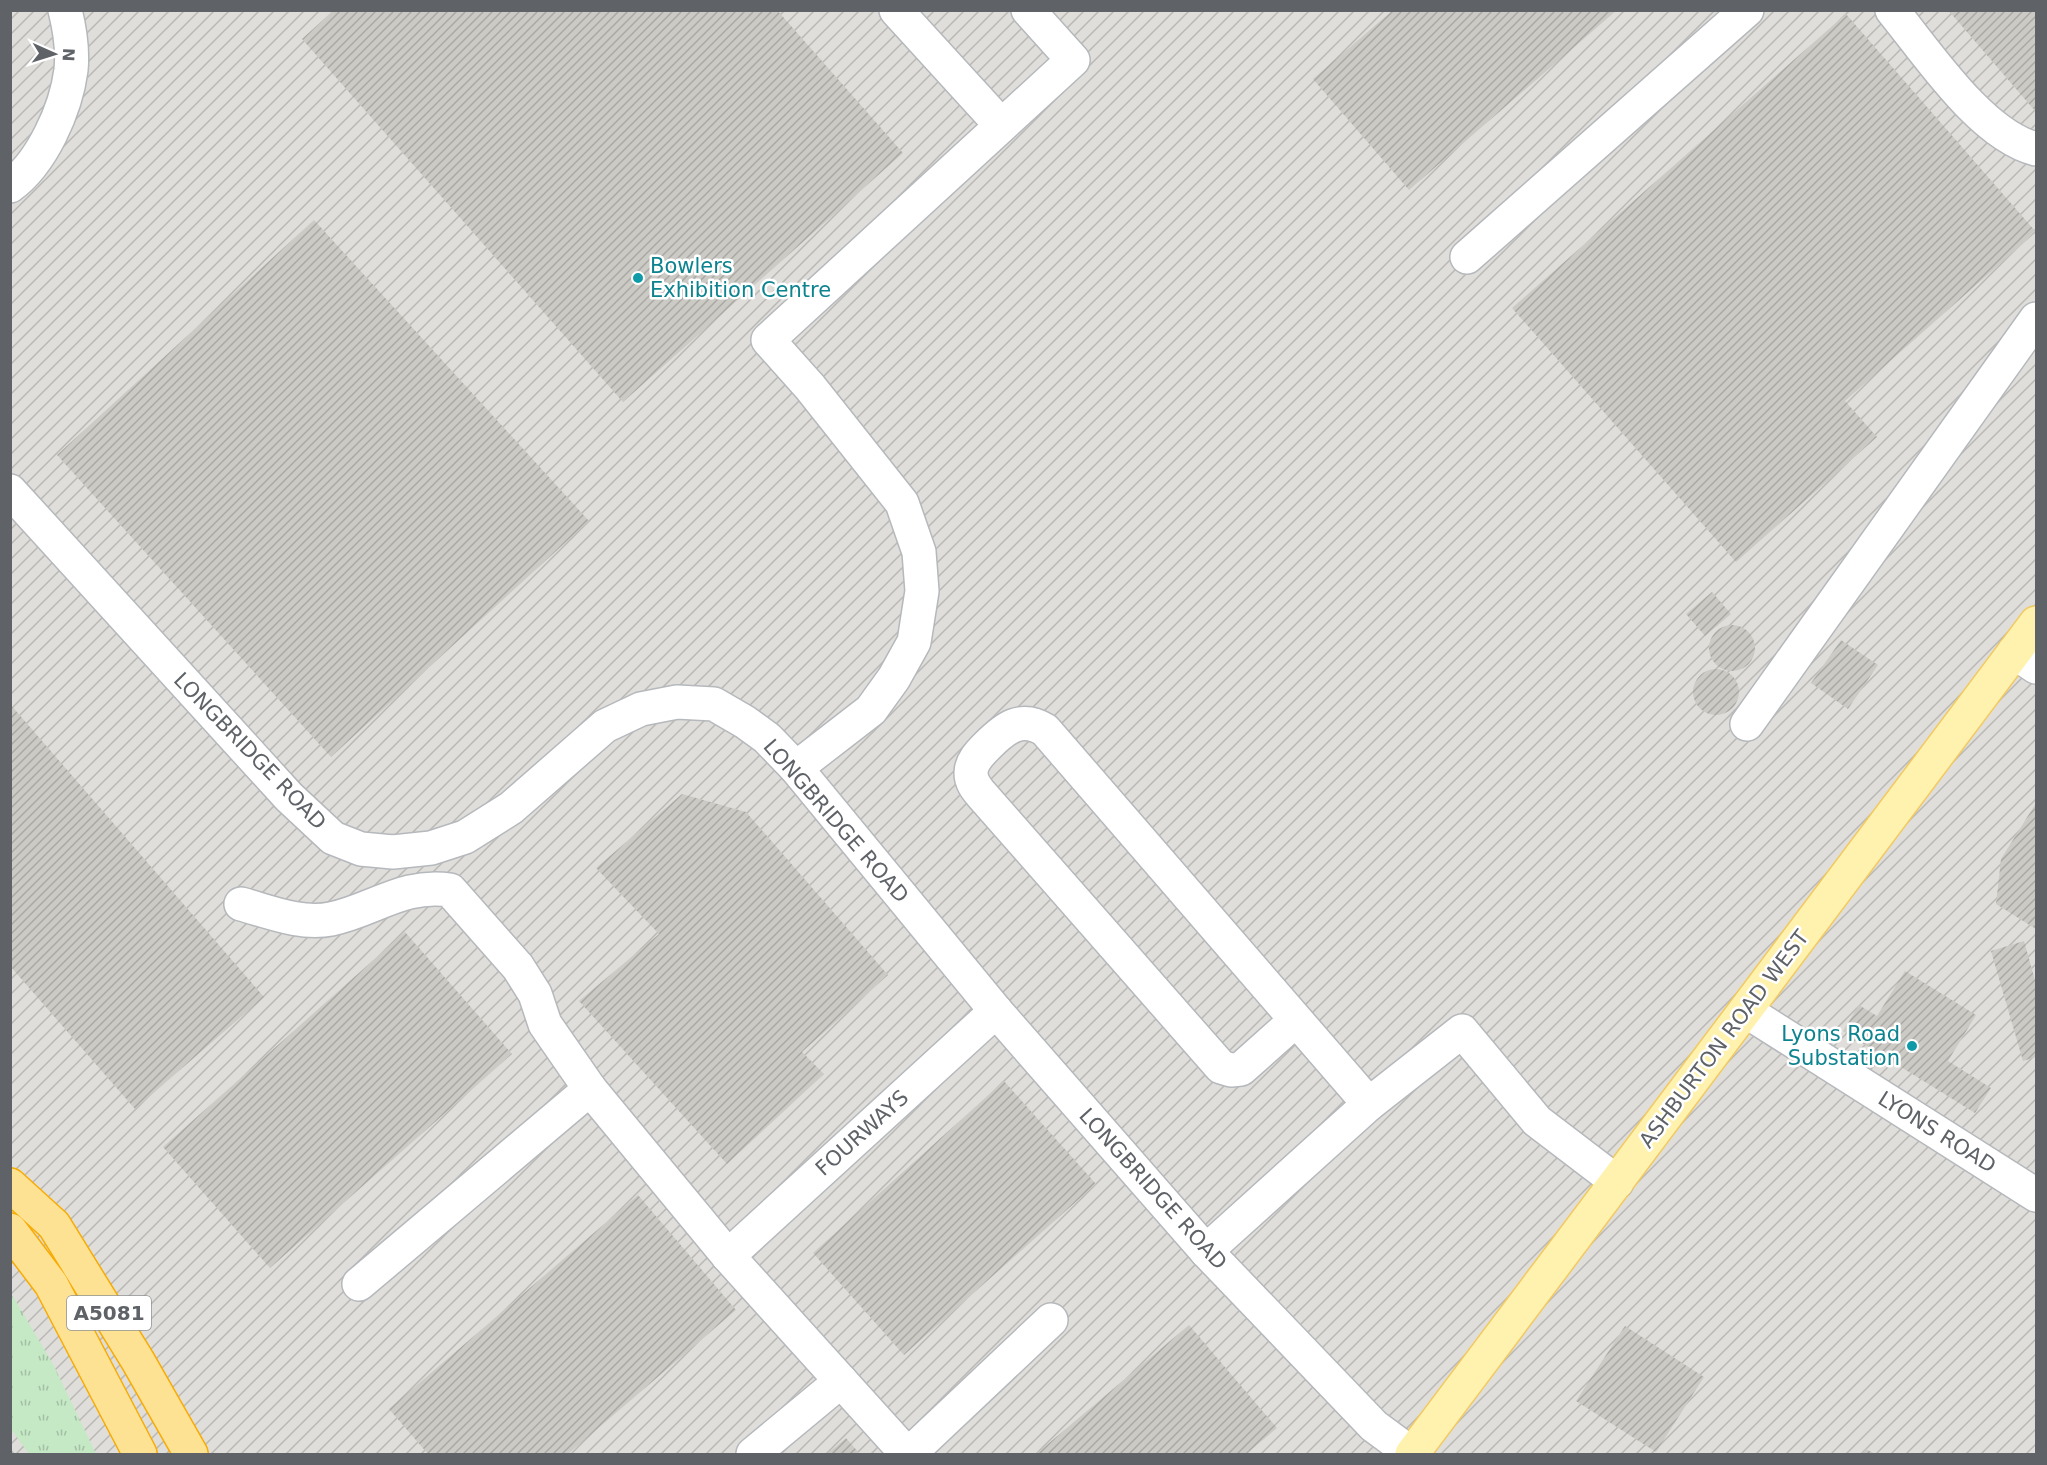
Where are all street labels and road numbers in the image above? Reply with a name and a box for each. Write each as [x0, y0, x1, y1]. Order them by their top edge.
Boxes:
street label: LONGBRIDGE ROAD [169, 668, 331, 834]
street label: LONGBRIDGE ROAD [759, 735, 913, 907]
street label: ASHBURTON ROAD WEST [1634, 925, 1814, 1153]
street label: FOURWAYS [811, 1085, 913, 1181]
street label: LYONS ROAD [1874, 1086, 2000, 1178]
street label: LONGBRIDGE ROAD [1074, 1104, 1232, 1274]
road number: A5081 [67, 1296, 151, 1330]

